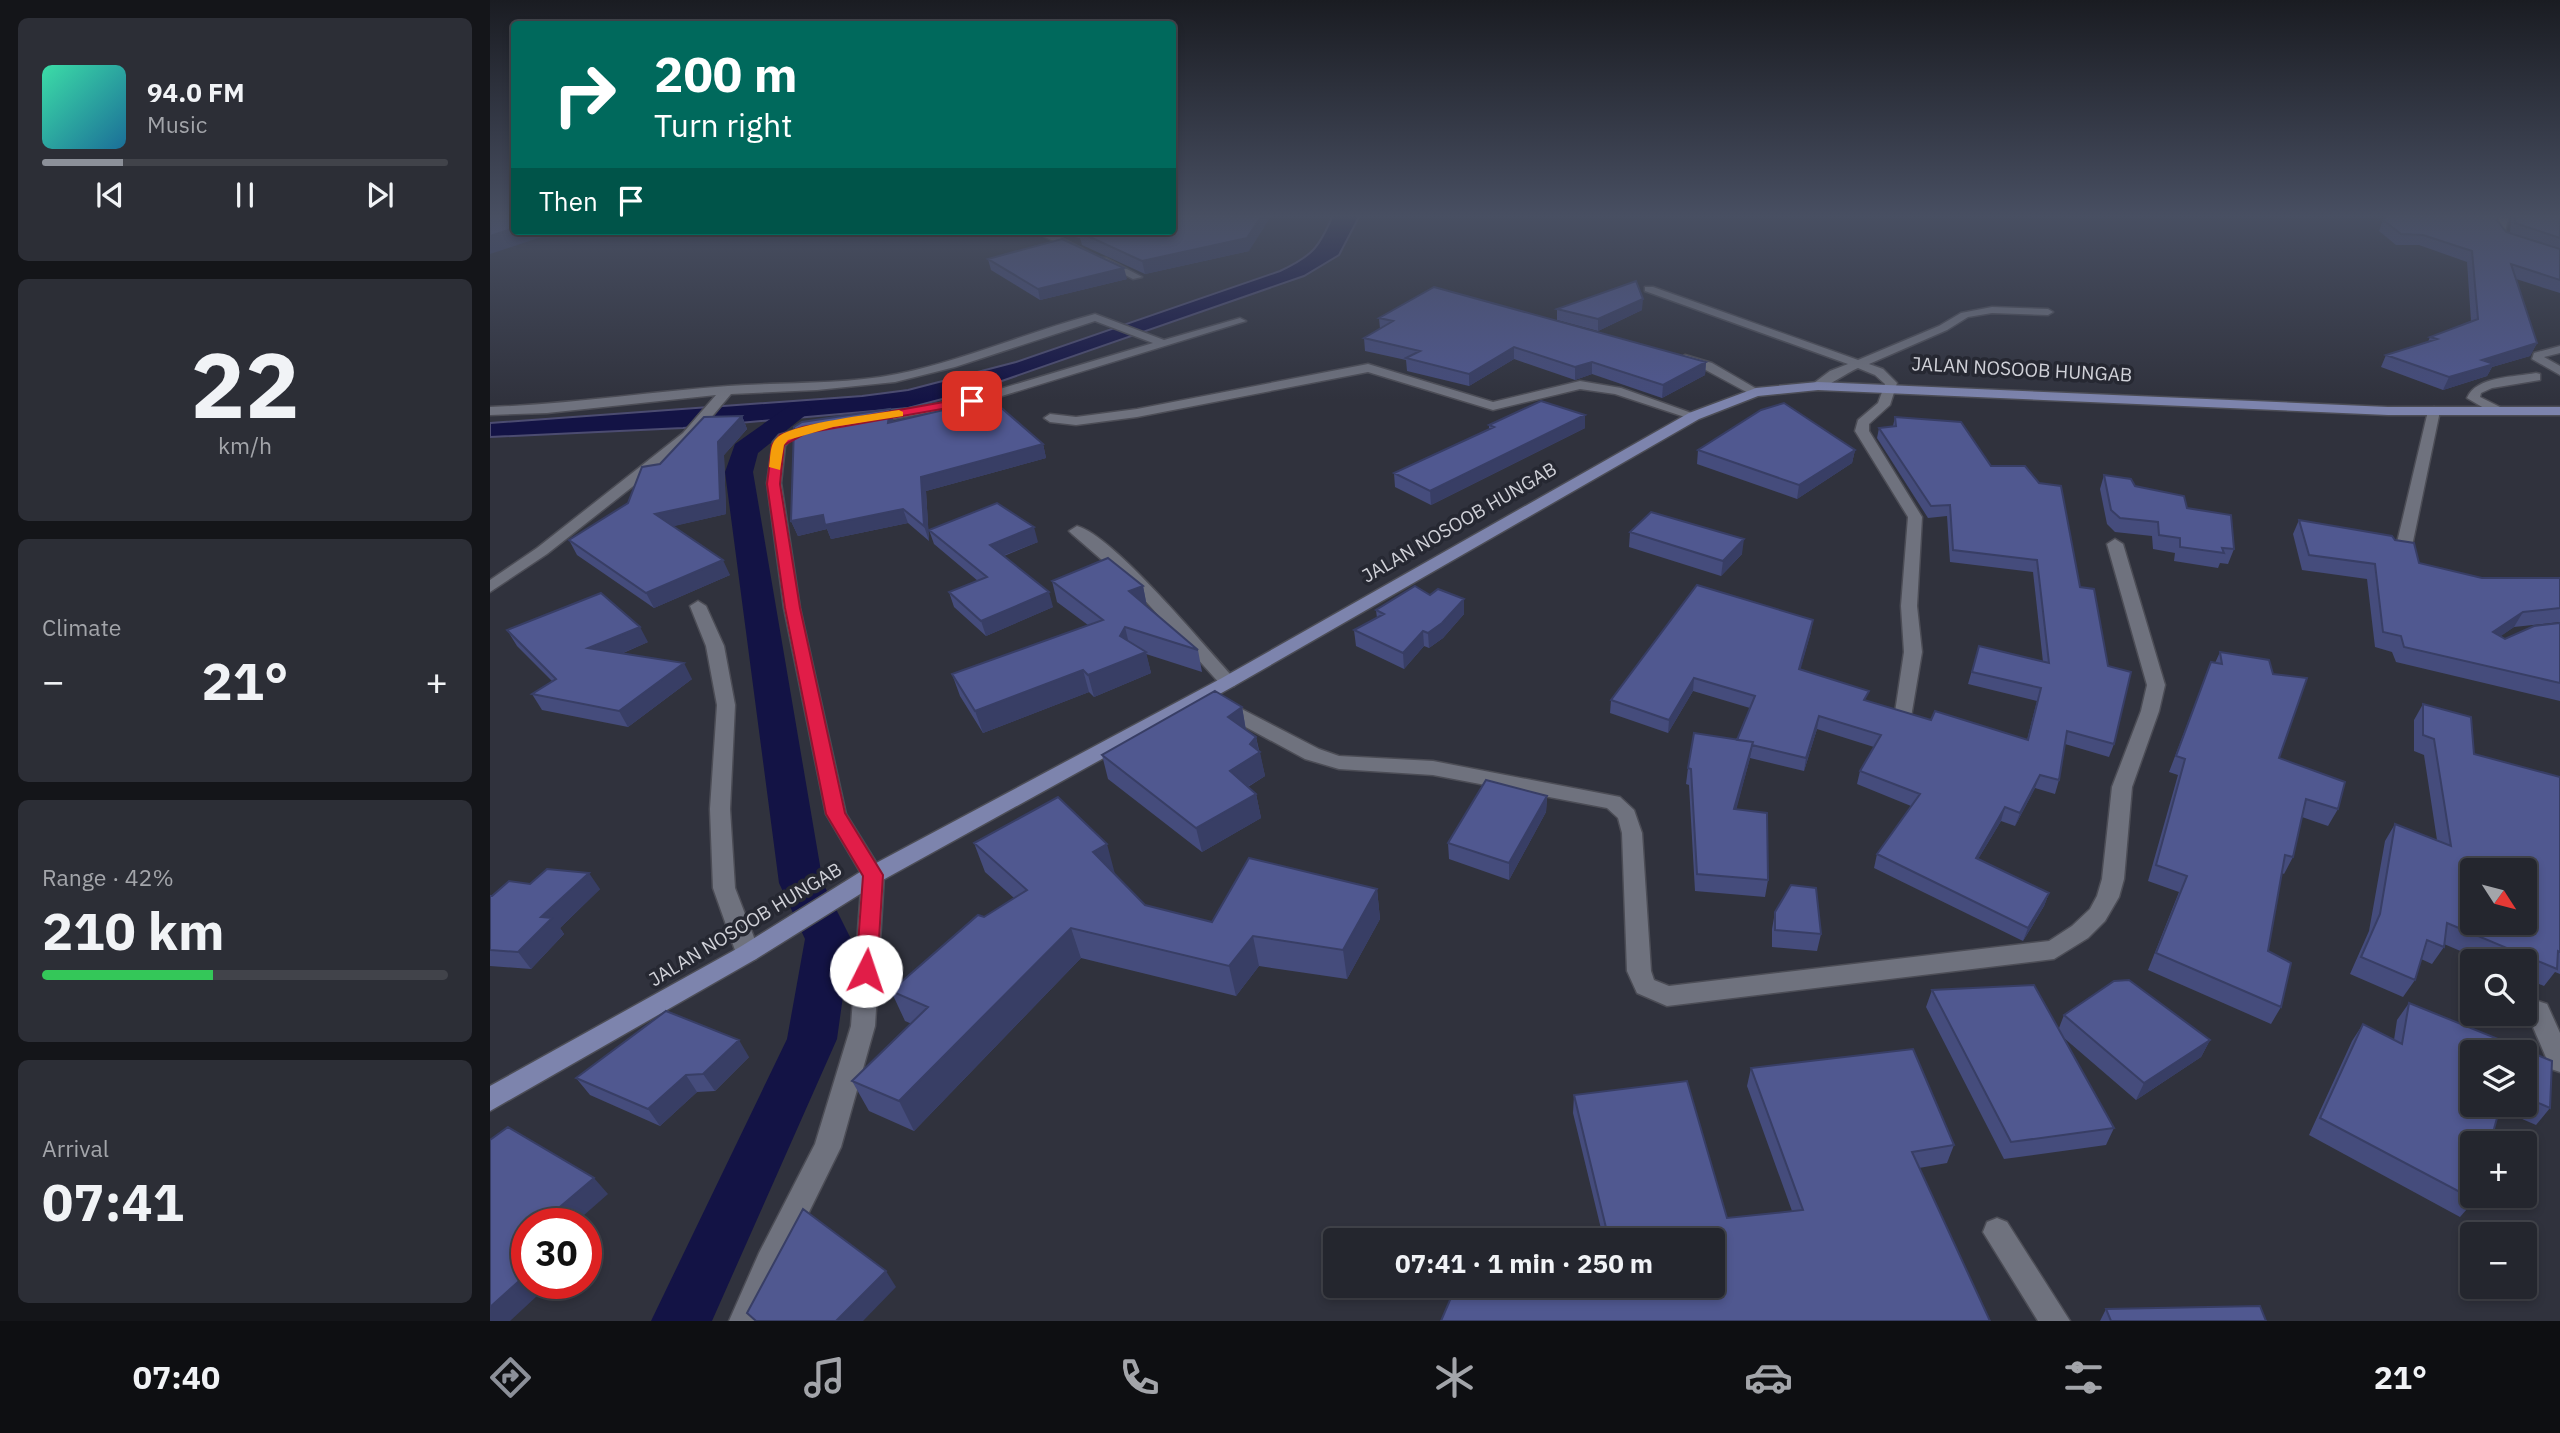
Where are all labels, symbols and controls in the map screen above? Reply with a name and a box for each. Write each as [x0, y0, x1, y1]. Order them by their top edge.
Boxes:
text: 200 m [654, 42, 798, 105]
icon: right [539, 49, 630, 140]
text: 94.0 FM [147, 75, 245, 109]
text: Turn right [654, 104, 792, 146]
text: Music [147, 109, 207, 139]
icon: previous [91, 176, 129, 214]
icon: pause [226, 176, 264, 214]
icon: next [361, 176, 399, 214]
icon: arrive [612, 182, 650, 220]
text: Then [539, 184, 598, 218]
text: 22 [190, 325, 300, 443]
street label: JALAN NOSOOB HUNGAB [1911, 351, 2133, 387]
pin [942, 371, 1002, 431]
icon: arrive [953, 382, 991, 420]
text: km/h [218, 430, 272, 460]
street label: JALAN NOSOOB HUNGAB [1357, 456, 1561, 588]
text: Climate [42, 612, 121, 642]
text: 21° [202, 647, 288, 714]
text: − [42, 656, 65, 705]
text: + [425, 656, 448, 705]
street label: JALAN NOSOOB HUNGAB [644, 857, 846, 991]
north arrow [2460, 858, 2538, 934]
map controls [2460, 858, 2537, 1299]
text: Range · 42% [42, 862, 174, 892]
text: 210 km [42, 897, 224, 964]
position arrow [829, 934, 903, 1008]
button: search [2460, 949, 2537, 1026]
button: layers [2460, 1040, 2537, 1117]
button: + [2460, 1131, 2537, 1208]
text: Arrival [42, 1133, 109, 1163]
text: 07:41 [42, 1168, 184, 1235]
speed limit sign: 30 [511, 1208, 602, 1299]
button: − [2460, 1222, 2537, 1299]
text: 07:41 · 1 min · 250 m [1395, 1246, 1653, 1280]
icon: directions [486, 1353, 535, 1402]
icon: music [800, 1353, 849, 1402]
icon: phone [1115, 1353, 1164, 1402]
icon: climate [1430, 1353, 1479, 1402]
icon: car [1744, 1353, 1793, 1402]
icon: filters [2059, 1353, 2108, 1402]
text: 07:40 [133, 1356, 220, 1398]
text: 21° [2374, 1356, 2427, 1398]

